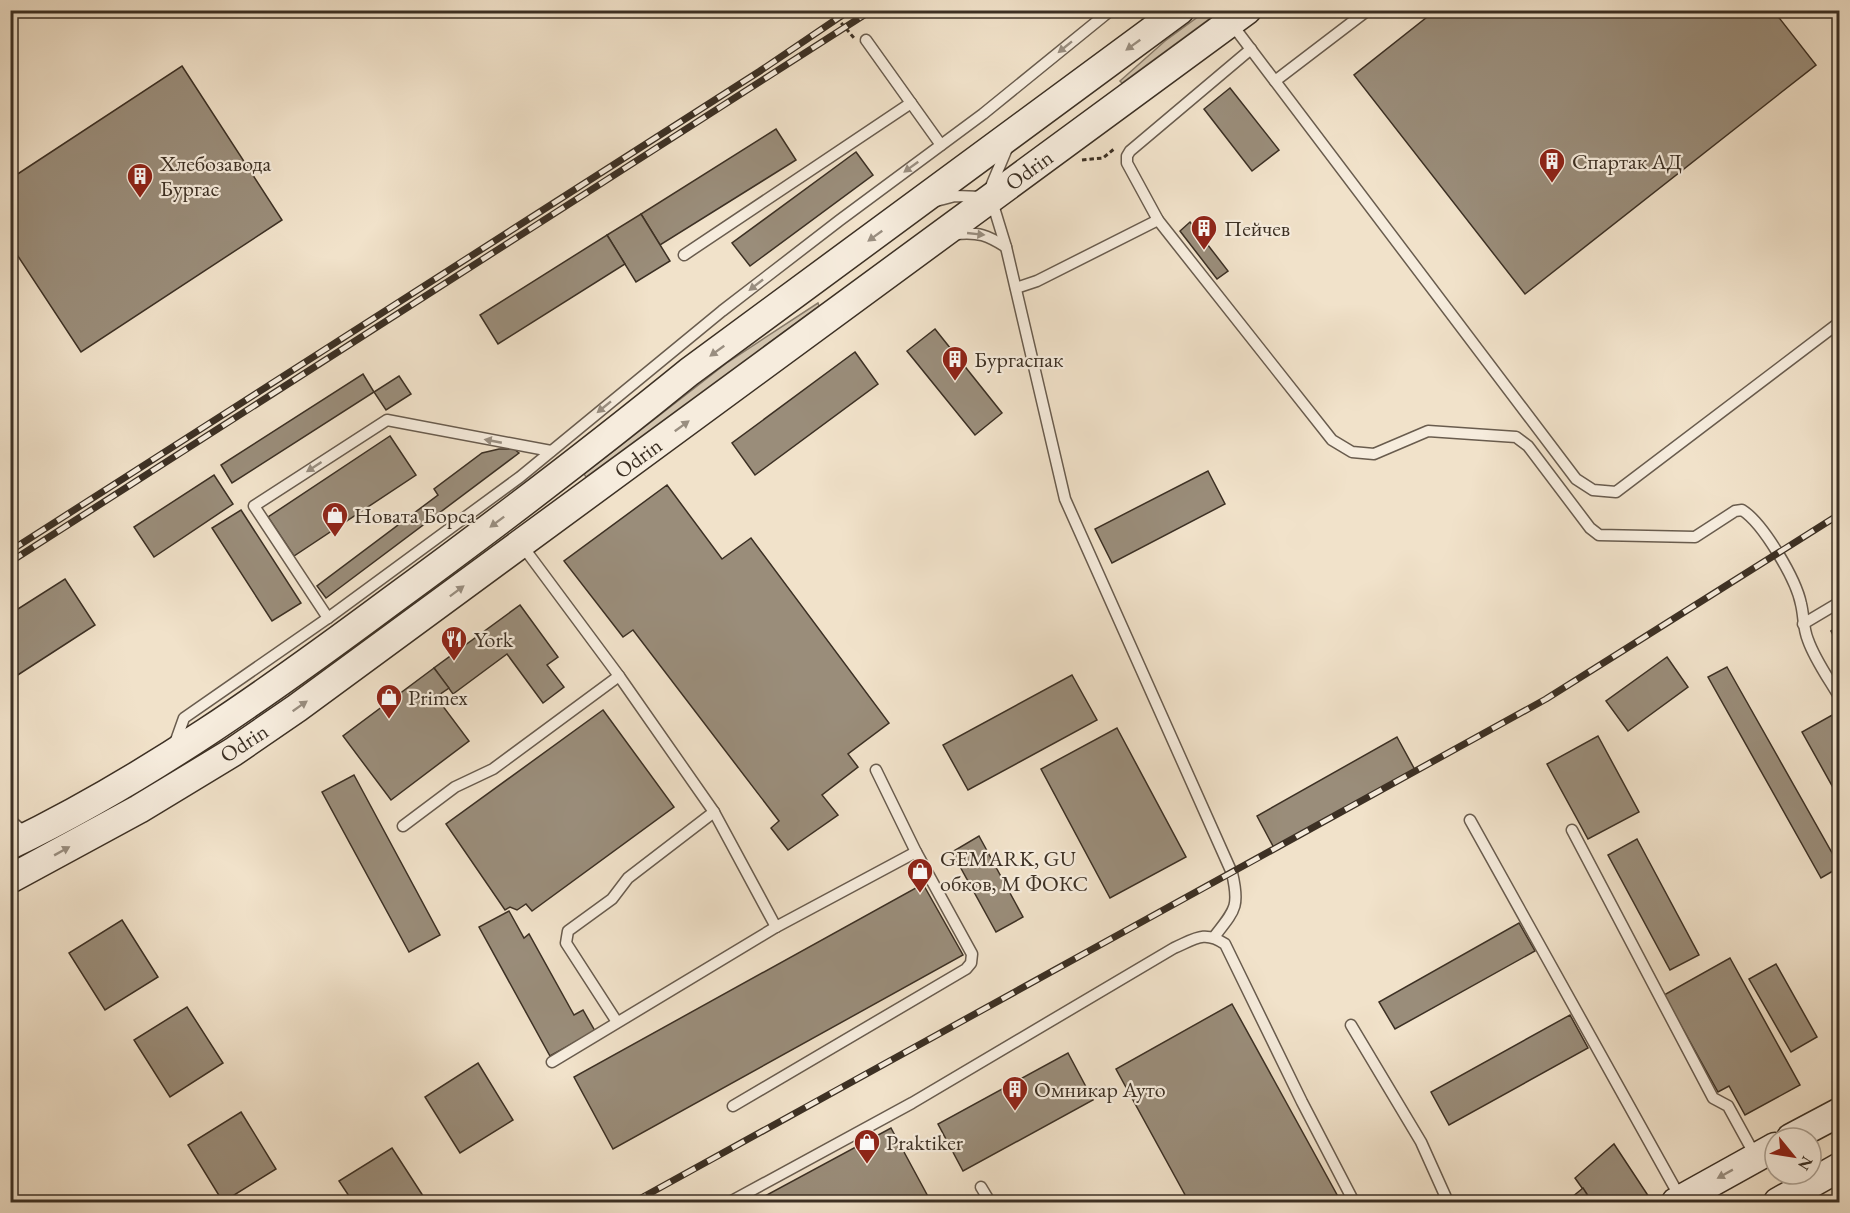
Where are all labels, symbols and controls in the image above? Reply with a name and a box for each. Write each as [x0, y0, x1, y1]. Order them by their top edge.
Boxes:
one-way arrow [1125, 39, 1141, 51]
one-way arrow [1058, 41, 1073, 53]
street label: Odrin [999, 143, 1059, 197]
building icon: Спартак АД [1537, 146, 1567, 184]
place label: Спартак АД [1572, 147, 1682, 176]
place label: Хлебозавода Бургас [159, 149, 272, 203]
building icon: Хлебозавода Бургас [125, 161, 155, 199]
one-way arrow [904, 161, 920, 173]
building icon: Пейчев [1189, 213, 1219, 251]
place label: Пейчев [1224, 214, 1290, 243]
one-way arrow [967, 229, 986, 239]
one-way arrow [867, 230, 883, 242]
one-way arrow [748, 278, 764, 291]
building icon: Бургаспак [940, 344, 970, 382]
one-way arrow [710, 345, 726, 357]
place label: Бургаспак [974, 345, 1064, 374]
one-way arrow [597, 400, 612, 413]
one-way arrow [674, 420, 690, 432]
street label: Odrin [608, 431, 668, 485]
one-way arrow [484, 436, 503, 445]
one-way arrow [306, 461, 322, 472]
shop icon: Новата Борса [320, 500, 350, 538]
place label: Новата Борса [354, 501, 476, 530]
one-way arrow [489, 515, 504, 527]
one-way arrow [449, 585, 465, 597]
restaurant icon: York [439, 624, 469, 662]
place label: York [474, 625, 514, 654]
shop icon: Primex [374, 682, 404, 720]
place label: Primex [408, 683, 468, 712]
one-way arrow [291, 700, 307, 712]
street label: Odrin [214, 716, 274, 769]
place label: GEMARK, GU обков, М ФОКС [940, 844, 1088, 898]
one-way arrow [54, 846, 71, 856]
shop icon: GEMARK, GU обков, М ФОКС [905, 856, 935, 894]
building icon: Омникар Ауто [1000, 1074, 1030, 1112]
place label: Омникар Ауто [1034, 1075, 1166, 1104]
north arrow [1763, 1126, 1823, 1186]
shop icon: Praktiker [852, 1127, 882, 1165]
place label: Praktiker [886, 1128, 964, 1157]
text: N [1793, 1152, 1818, 1174]
one-way arrow [1717, 1169, 1734, 1179]

